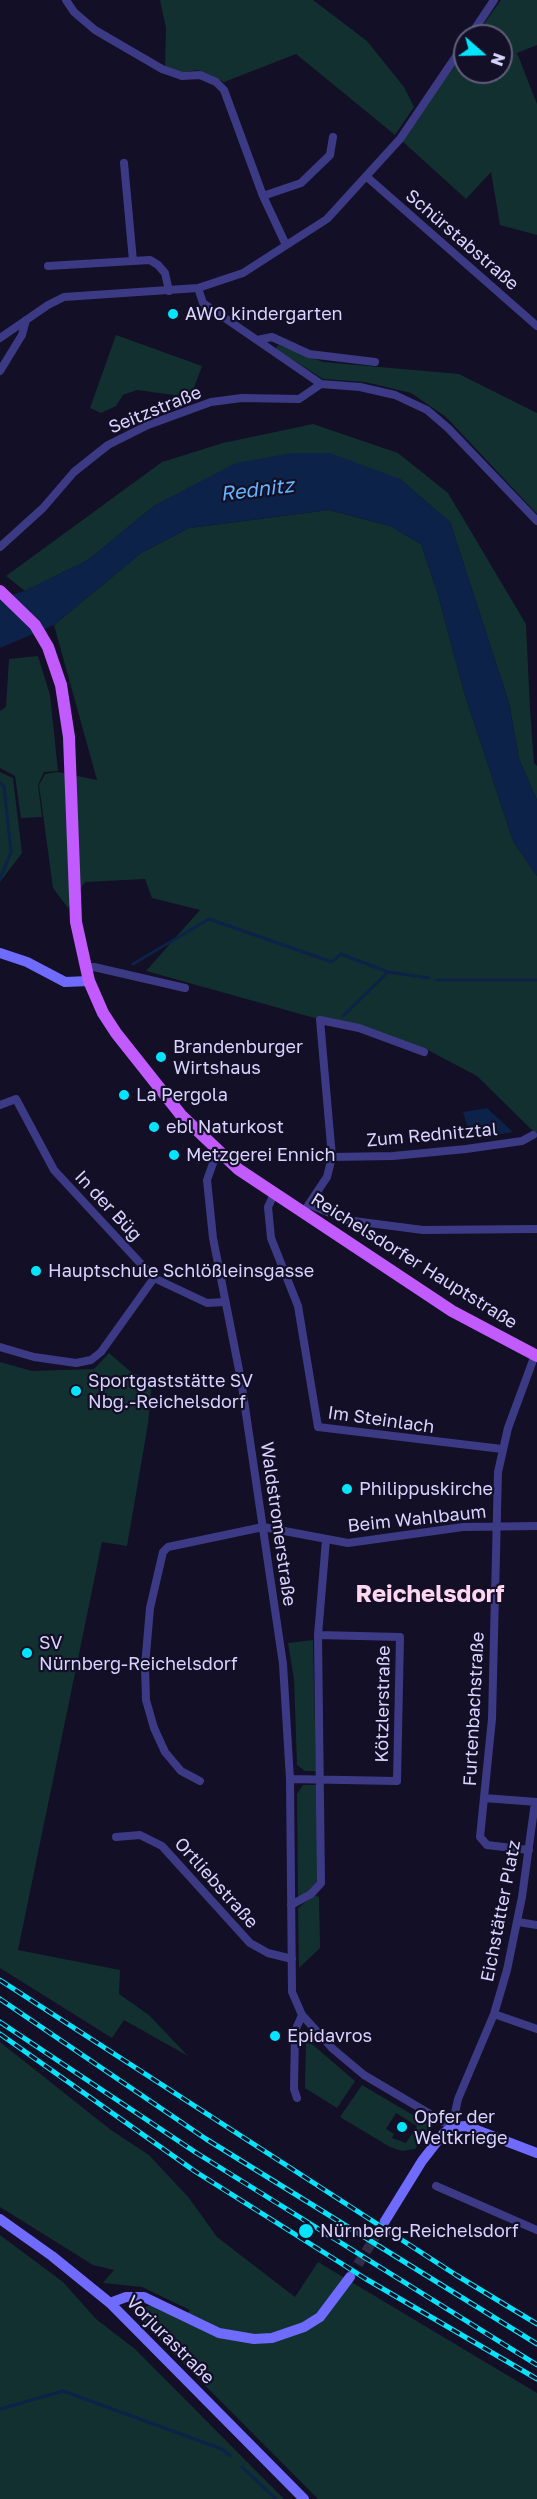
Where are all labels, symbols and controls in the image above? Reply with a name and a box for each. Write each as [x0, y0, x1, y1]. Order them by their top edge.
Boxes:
north arrow [453, 24, 513, 84]
text: N [487, 50, 510, 69]
street label: Schürstabstraße [401, 185, 523, 295]
place label: AWO kindergarten [185, 303, 343, 325]
marker: AWO kindergarten [166, 307, 180, 321]
street label: Seitzstraße [105, 382, 205, 438]
water label: Rednitz [219, 474, 295, 506]
place label: Brandenburger Wirtshaus [173, 1036, 303, 1078]
marker: Brandenburger Wirtshaus [154, 1050, 168, 1064]
place label: La Pergola [136, 1084, 228, 1106]
marker: La Pergola [117, 1088, 131, 1102]
place label: ebl Naturkost [166, 1116, 284, 1138]
street label: Zum Rednitztal [366, 1119, 498, 1151]
marker: ebl Naturkost [147, 1120, 161, 1134]
place label: Metzgerei Ennich [186, 1144, 336, 1166]
marker: Metzgerei Ennich [167, 1148, 181, 1162]
street label: In der Büg [70, 1166, 146, 1246]
street label: Reichelsdorfer Hauptstraße [307, 1188, 521, 1334]
place label: Hauptschule Schlößleinsgasse [48, 1260, 314, 1282]
marker: Hauptschule Schlößleinsgasse [29, 1264, 43, 1278]
place label: Sportgaststätte SV Nbg.-Reichelsdorf [88, 1370, 253, 1412]
marker: Sportgaststätte SV Nbg.-Reichelsdorf [69, 1384, 83, 1398]
street label: Im Steinlach [326, 1402, 436, 1438]
street label: Waldstromerstraße [256, 1440, 300, 1608]
place label: Philippuskirche [359, 1478, 493, 1500]
marker: Philippuskirche [340, 1482, 354, 1496]
street label: Beim Wahlbaum [347, 1501, 487, 1537]
district label: Reichelsdorf [356, 1580, 504, 1608]
street label: Furtenbachstraße [459, 1631, 489, 1787]
place label: SV Nürnberg-Reichelsdorf [39, 1632, 238, 1674]
street label: Kötzlerstraße [371, 1645, 395, 1763]
marker: SV Nürnberg-Reichelsdorf [20, 1646, 34, 1660]
street label: Ortliebstraße [170, 1833, 262, 1933]
street label: Eichstätter Platz [477, 1838, 525, 1984]
place label: Epidavros [287, 2025, 372, 2047]
marker: Epidavros [268, 2029, 282, 2043]
place label: Opfer der Weltkriege [414, 2106, 508, 2148]
marker: Opfer der Weltkriege [395, 2120, 409, 2134]
place label: Nürnberg-Reichelsdorf [320, 2220, 519, 2242]
marker: Nürnberg-Reichelsdorf [297, 2222, 315, 2240]
street label: Vorjurastraße [121, 2291, 219, 2389]

